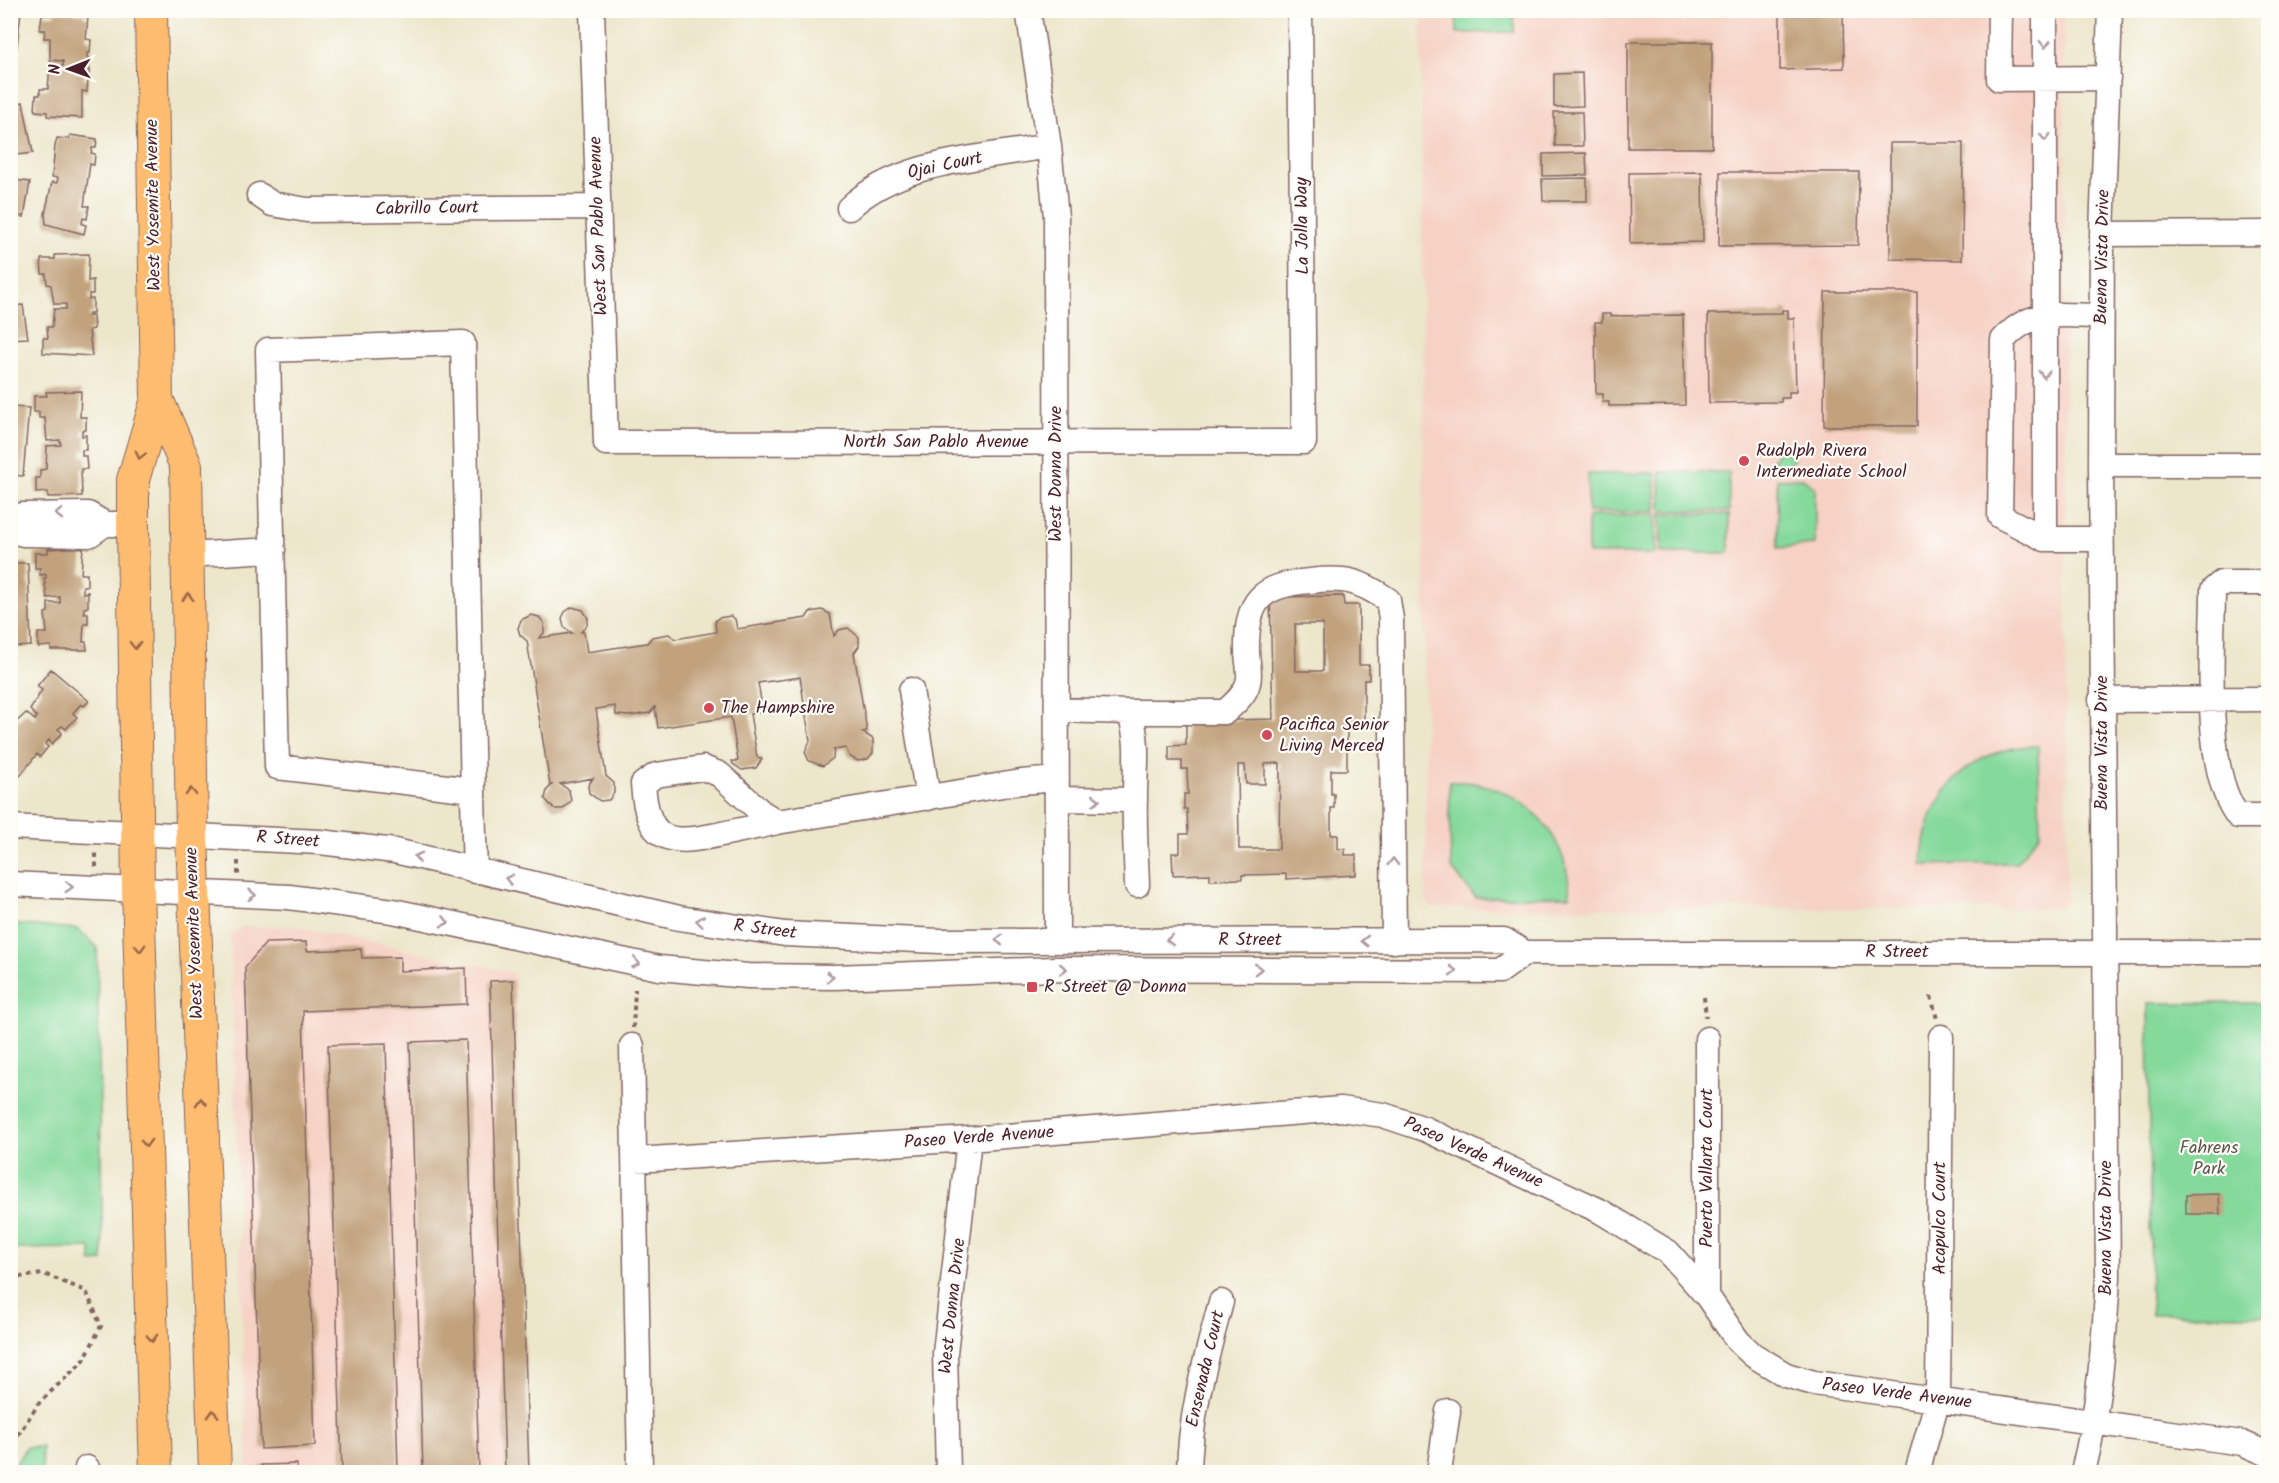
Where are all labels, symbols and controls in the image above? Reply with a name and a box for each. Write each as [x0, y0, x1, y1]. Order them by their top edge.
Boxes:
north arrow [39, 39, 99, 99]
one-way arrow [2039, 40, 2051, 49]
text: N [43, 64, 68, 75]
street label: West Yosemite Avenue [138, 119, 170, 291]
one-way arrow [2039, 132, 2051, 141]
street label: West San Pablo Avenue [581, 136, 617, 316]
street label: Ojai Court [905, 144, 986, 188]
street label: La Jolla Way [1288, 176, 1318, 275]
street label: Buena Vista Drive [2087, 189, 2119, 325]
street label: Cabrillo Court [375, 194, 480, 224]
one-way arrow [2038, 370, 2050, 379]
street label: West Donna Drive [1042, 406, 1071, 542]
street label: North San Pablo Avenue [843, 428, 1029, 457]
place label: Rudolph Rivera Intermediate School [1756, 437, 1907, 487]
one-way arrow [135, 450, 148, 460]
marker: Rudolph Rivera Intermediate School [1737, 454, 1751, 468]
one-way arrow [54, 508, 63, 520]
one-way arrow [182, 593, 195, 602]
one-way arrow [129, 641, 141, 650]
street label: Buena Vista Drive [2088, 675, 2117, 811]
place label: The Hampshire [721, 694, 835, 723]
marker: The Hampshire [702, 701, 716, 715]
place label: Pacifica Senior Living Merced [1279, 711, 1389, 761]
marker: Pacifica Senior Living Merced [1260, 728, 1274, 742]
one-way arrow [185, 788, 197, 797]
one-way arrow [1091, 794, 1100, 806]
street label: R Street [255, 823, 322, 857]
street label: West Yosemite Avenue [178, 846, 212, 1020]
one-way arrow [413, 851, 423, 864]
one-way arrow [1387, 857, 1399, 866]
one-way arrow [505, 873, 515, 886]
one-way arrow [64, 880, 73, 893]
one-way arrow [248, 889, 257, 902]
street label: R Street [732, 912, 799, 948]
one-way arrow [440, 915, 450, 928]
one-way arrow [695, 916, 704, 928]
street label: R Street [1218, 926, 1283, 955]
one-way arrow [994, 934, 1003, 946]
one-way arrow [1165, 934, 1174, 946]
one-way arrow [1360, 935, 1369, 947]
street label: R Street [1865, 938, 1930, 967]
one-way arrow [134, 944, 146, 953]
one-way arrow [630, 956, 640, 969]
one-way arrow [1059, 963, 1068, 975]
one-way arrow [1254, 963, 1263, 975]
one-way arrow [1449, 965, 1458, 977]
one-way arrow [825, 971, 834, 983]
place label: R Street @ Donna [1044, 973, 1187, 1002]
marker: R Street @ Donna [1025, 980, 1039, 994]
street label: Puerto Vallarta Court [1693, 1087, 1722, 1248]
one-way arrow [195, 1098, 208, 1107]
street label: Paseo Verde Avenue [1398, 1109, 1548, 1197]
street label: Paseo Verde Avenue [903, 1118, 1055, 1158]
park label: Fahrens Park [2180, 1134, 2239, 1184]
one-way arrow [140, 1139, 152, 1148]
street label: Acapulco Court [1926, 1160, 1955, 1274]
street label: Buena Vista Drive [2092, 1160, 2121, 1296]
street label: West Donna Drive [931, 1237, 975, 1375]
street label: Ensenada Court [1178, 1307, 1234, 1430]
one-way arrow [145, 1334, 158, 1343]
street label: Paseo Verde Avenue [1821, 1370, 1973, 1418]
one-way arrow [206, 1410, 219, 1419]

